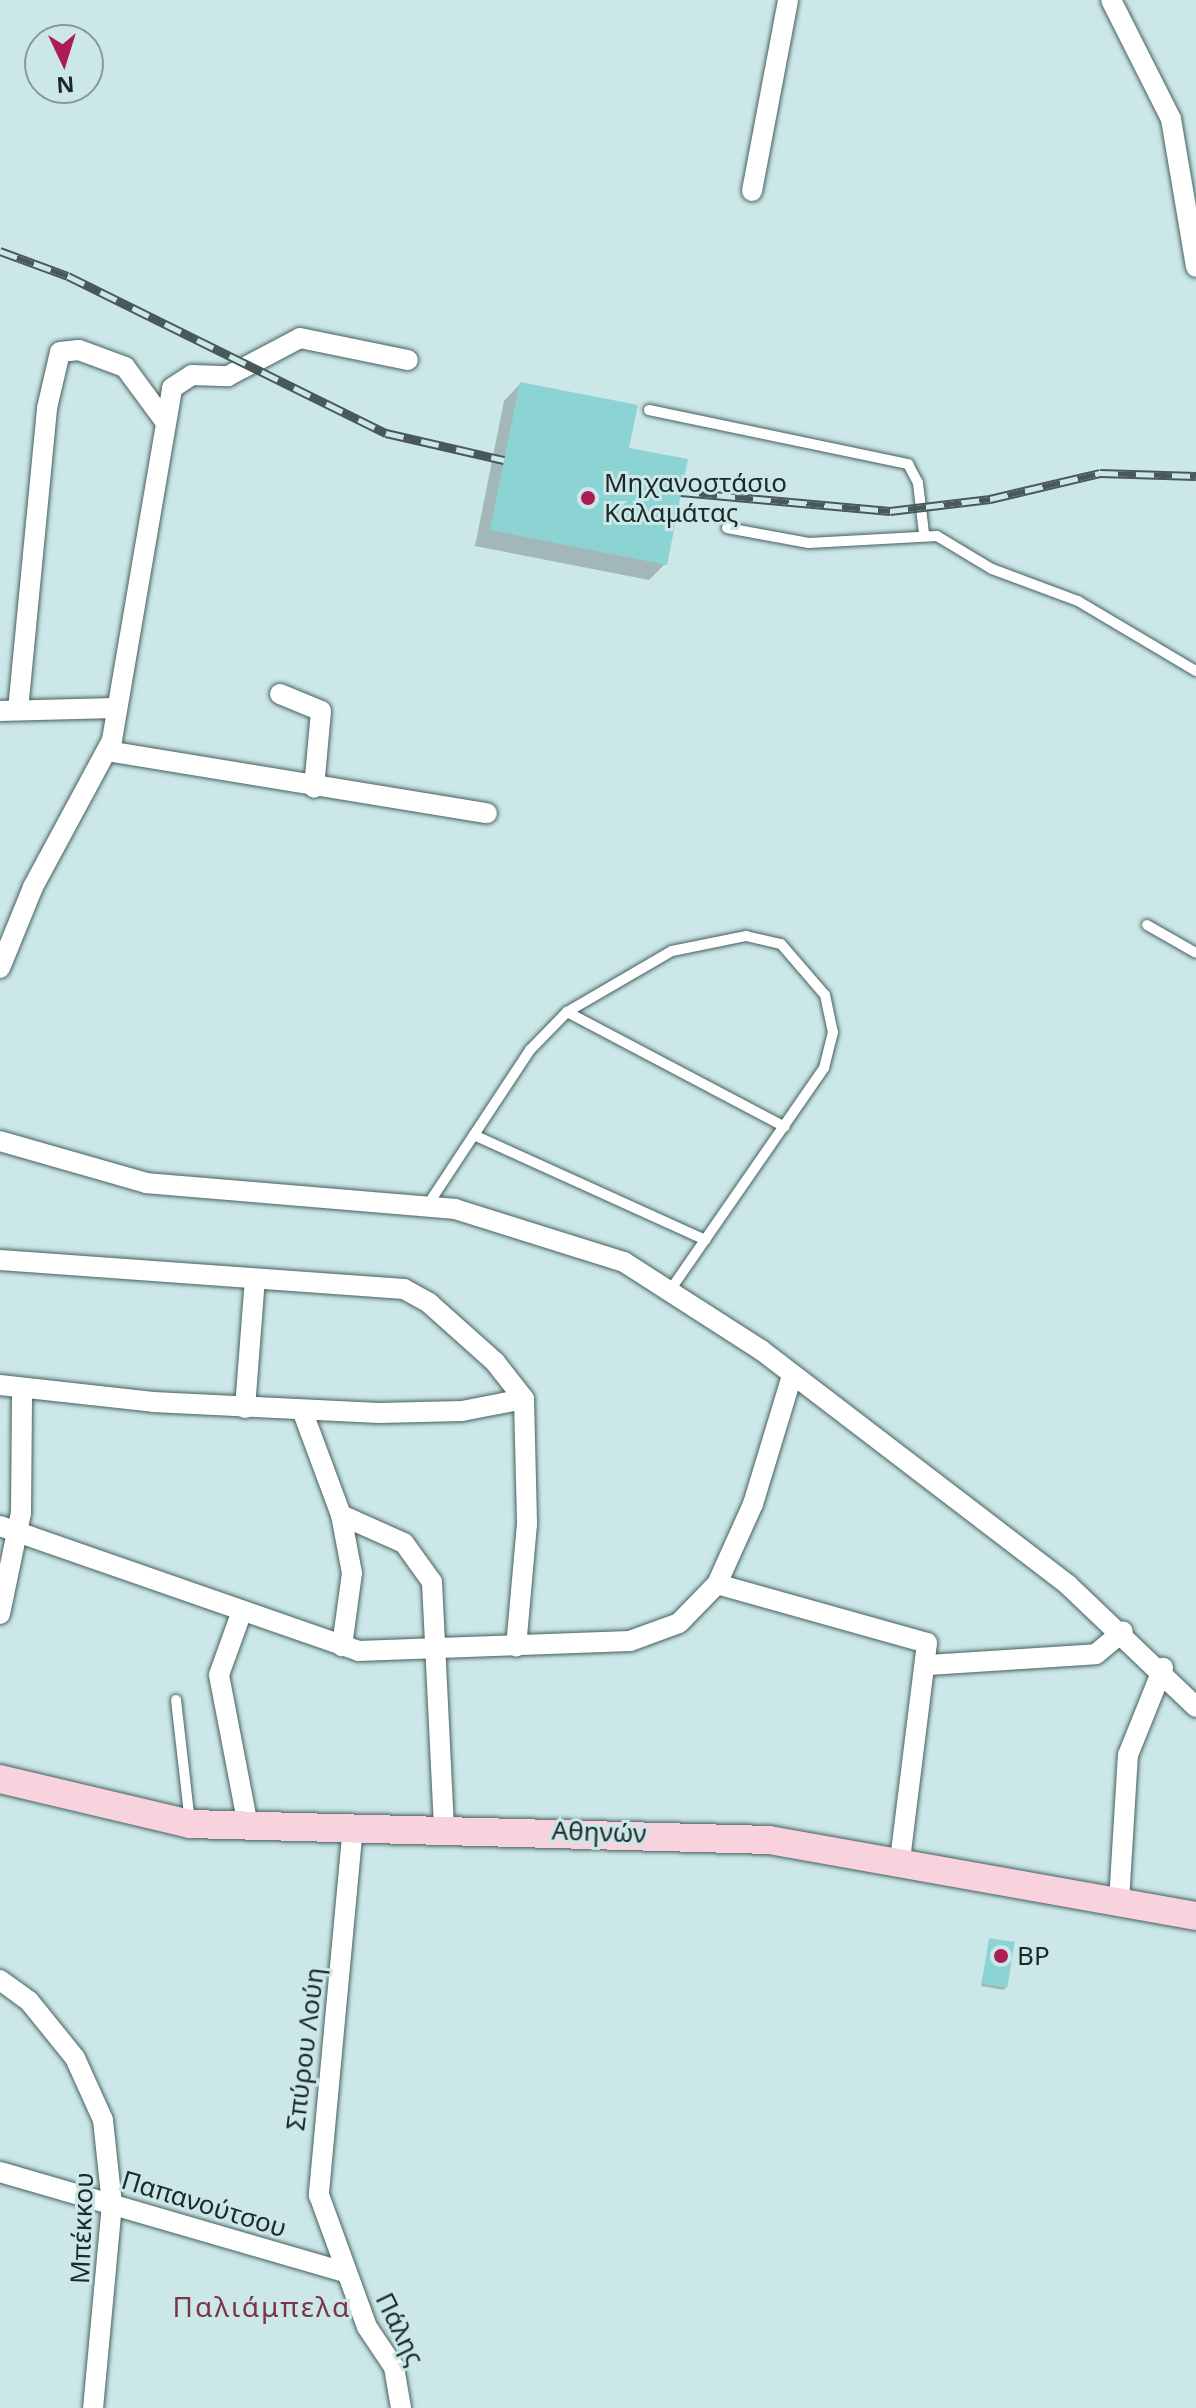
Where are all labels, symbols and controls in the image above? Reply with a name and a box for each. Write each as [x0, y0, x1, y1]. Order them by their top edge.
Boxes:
north arrow [24, 24, 104, 104]
text: N [56, 70, 76, 102]
place label: Μηχανοστάσιο Καλαμάτας [604, 467, 787, 528]
marker: Μηχανοστάσιο Καλαμάτας [579, 489, 597, 507]
street label: Αθηνών [551, 1815, 647, 1849]
place label: BP [1017, 1940, 1050, 1972]
marker: BP [992, 1947, 1010, 1965]
street label: Σπύρου Λούη [280, 1966, 330, 2132]
street label: Παπανούτσου [118, 2164, 290, 2244]
street label: Μπέκκου [64, 2172, 100, 2284]
street label: Πάλης [369, 2287, 431, 2371]
district label: Παλιάμπελα [172, 2289, 352, 2323]

